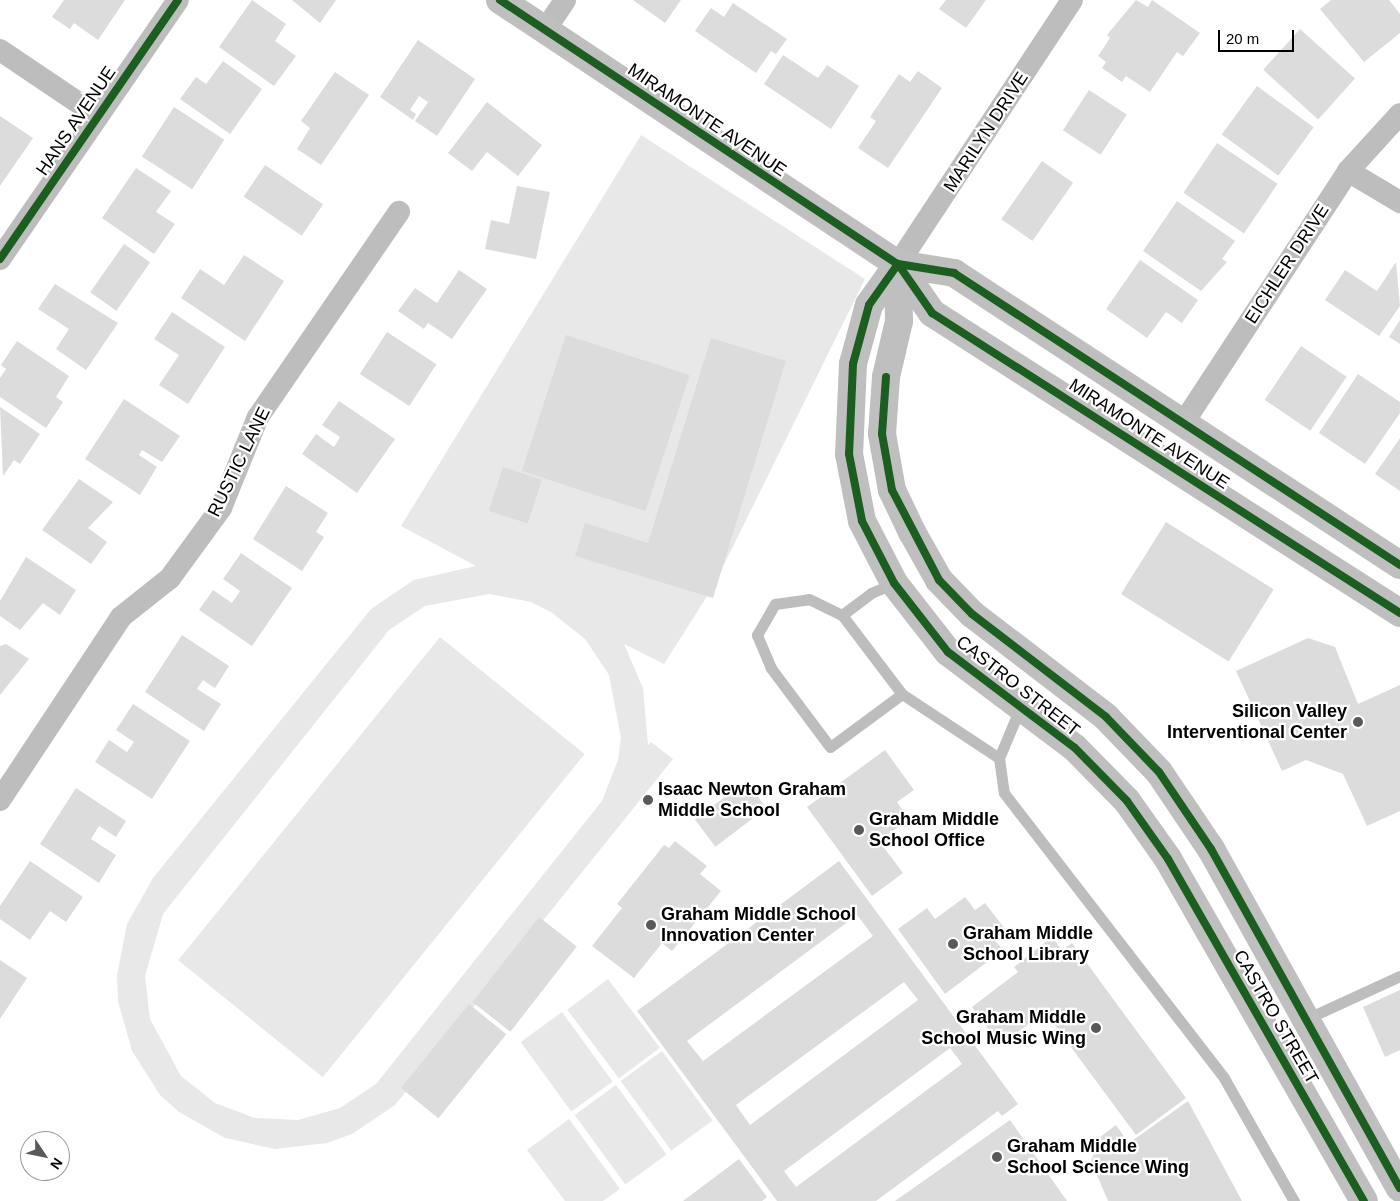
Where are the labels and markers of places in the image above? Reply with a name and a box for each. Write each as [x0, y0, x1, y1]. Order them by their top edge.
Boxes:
place label: Silicon Valley Interventional Center [1167, 701, 1347, 744]
marker: Silicon Valley Interventional Center [1351, 715, 1365, 729]
place label: Isaac Newton Graham Middle School [658, 779, 846, 822]
marker: Isaac Newton Graham Middle School [642, 794, 654, 806]
place label: Graham Middle School Office [869, 809, 999, 852]
marker: Graham Middle School Office [853, 824, 865, 836]
place label: Graham Middle School Innovation Center [661, 904, 856, 946]
marker: Graham Middle School Innovation Center [645, 919, 657, 931]
place label: Graham Middle School Library [963, 923, 1093, 966]
marker: Graham Middle School Library [947, 938, 959, 950]
place label: Graham Middle School Music Wing [921, 1007, 1086, 1050]
marker: Graham Middle School Music Wing [1090, 1022, 1102, 1034]
place label: Graham Middle School Science Wing [1007, 1136, 1189, 1178]
marker: Graham Middle School Science Wing [991, 1151, 1003, 1163]

